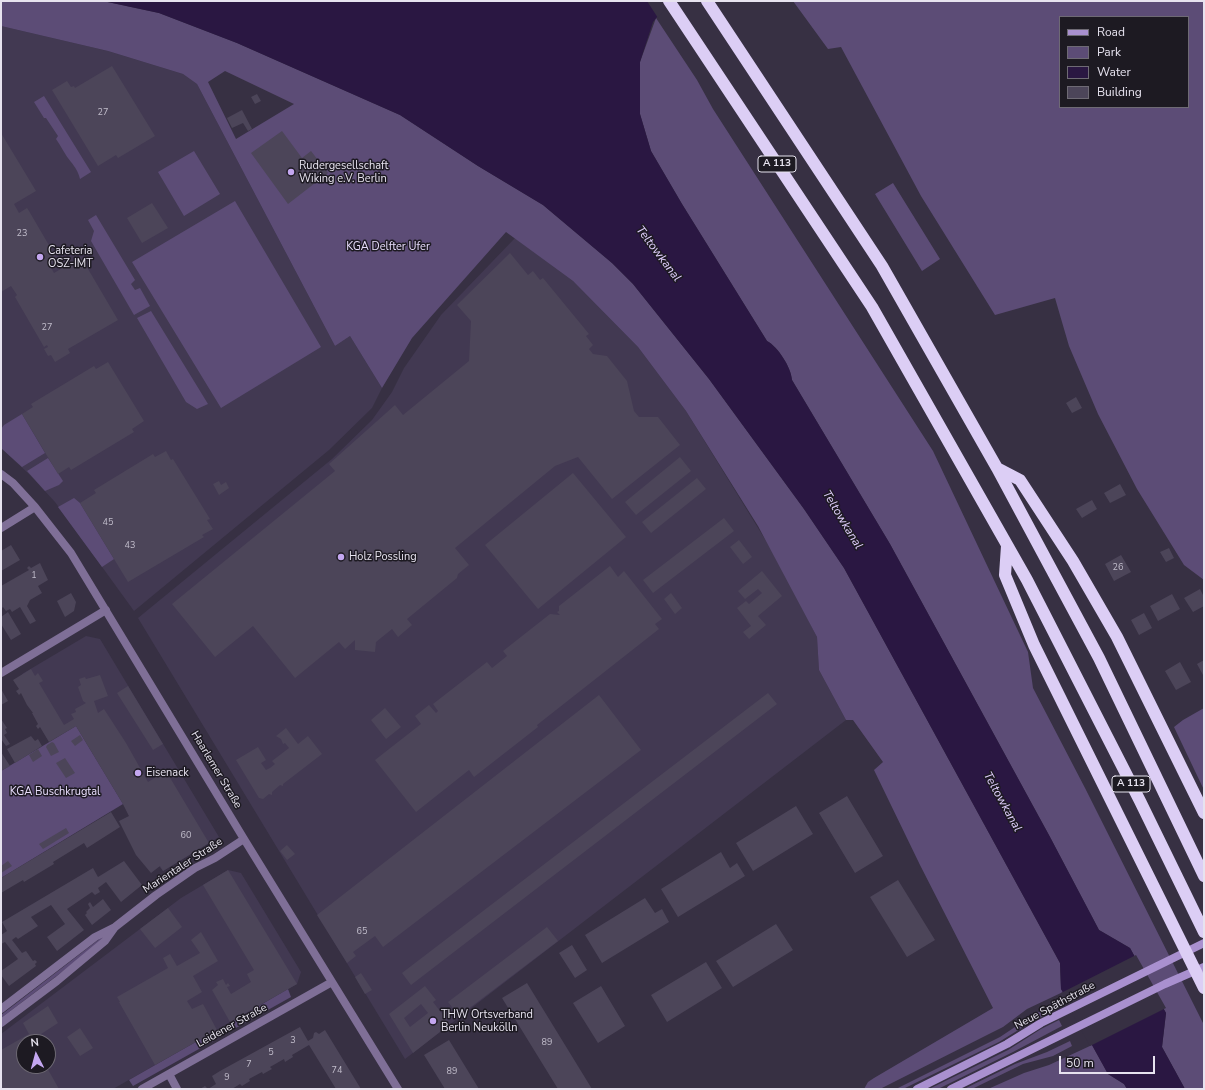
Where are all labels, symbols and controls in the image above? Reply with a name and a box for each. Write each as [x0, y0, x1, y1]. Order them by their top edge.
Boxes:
legend [1059, 16, 1189, 108]
text: Road [1097, 24, 1125, 40]
text: Park [1097, 44, 1121, 60]
text: Water [1097, 64, 1131, 80]
text: Building [1097, 84, 1142, 100]
house number: 27 [98, 108, 108, 118]
road number: A 113 [758, 156, 796, 172]
place label: Rudergesellschaft Wiking e.V. Berlin [299, 159, 388, 185]
marker: Rudergesellschaft Wiking e.V. Berlin [286, 167, 296, 177]
water label: Teltowkanal [632, 223, 684, 285]
house number: 23 [17, 229, 27, 239]
park label: KGA Delfter Ufer [346, 240, 430, 254]
place label: Cafeteria OSZ-IMT [48, 244, 93, 270]
marker: Cafeteria OSZ-IMT [35, 252, 45, 262]
house number: 27 [42, 323, 52, 333]
water label: Teltowkanal [819, 488, 865, 552]
house number: 45 [103, 518, 113, 528]
house number: 43 [125, 541, 135, 551]
place label: Holz Possling [349, 550, 417, 564]
marker: Holz Possling [336, 552, 346, 562]
house number: 26 [1113, 563, 1123, 573]
house number: 1 [31, 571, 37, 581]
street label: Haarlemer Straße [188, 729, 244, 811]
place label: Eisenack [146, 766, 189, 780]
marker: Eisenack [133, 768, 143, 778]
water label: Teltowkanal [980, 770, 1024, 834]
road number: A 113 [1112, 776, 1150, 792]
park label: KGA Buschkrugtal [10, 785, 100, 799]
house number: 60 [181, 831, 191, 841]
street label: Marientaler Straße [141, 835, 225, 897]
house number: 65 [357, 927, 367, 937]
street label: Neue Späthstraße [1012, 979, 1098, 1033]
street label: Leidener Straße [195, 1001, 269, 1051]
place label: THW Ortsverband Berlin Neukölln [441, 1008, 533, 1034]
marker: THW Ortsverband Berlin Neukölln [428, 1016, 438, 1026]
north arrow [16, 1034, 56, 1074]
text: N [30, 1035, 40, 1050]
house number: 3 [290, 1036, 296, 1046]
house number: 89 [542, 1038, 552, 1048]
house number: 5 [268, 1048, 274, 1058]
scale bar [1061, 1048, 1157, 1074]
text: 50 m [1066, 1055, 1094, 1071]
house number: 7 [246, 1060, 252, 1070]
house number: 74 [332, 1066, 342, 1076]
house number: 89 [447, 1067, 457, 1077]
house number: 9 [224, 1073, 230, 1083]

